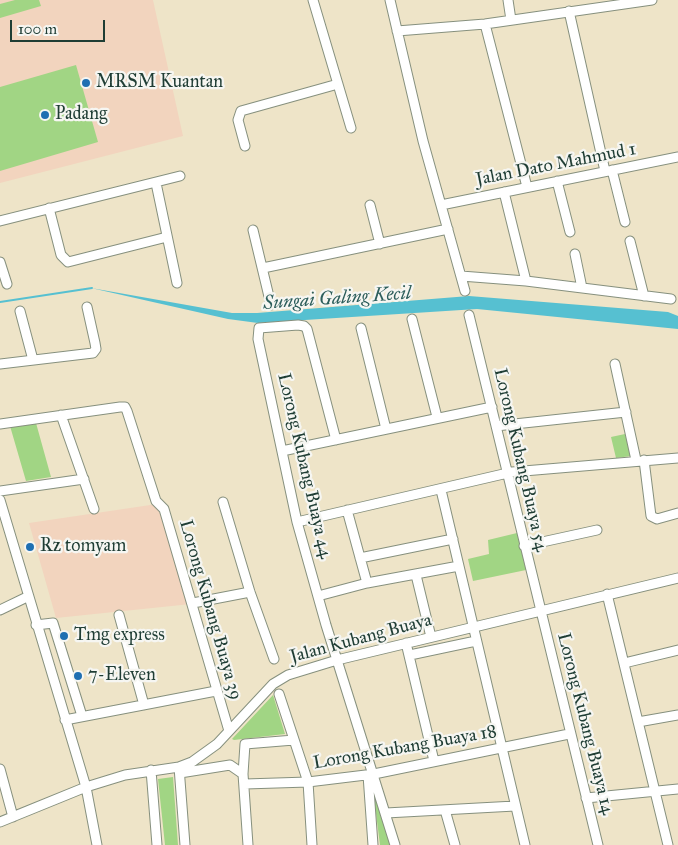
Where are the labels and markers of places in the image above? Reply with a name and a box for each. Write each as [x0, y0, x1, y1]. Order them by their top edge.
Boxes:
place label: MRSM Kuantan [96, 72, 223, 94]
marker: MRSM Kuantan [80, 77, 92, 89]
place label: Padang [55, 104, 107, 126]
marker: Padang [39, 109, 51, 121]
place label: Rz tomyam [40, 536, 126, 558]
marker: Rz tomyam [24, 541, 36, 553]
place label: Tmg express [74, 625, 165, 647]
marker: Tmg express [58, 630, 70, 642]
place label: 7-Eleven [88, 665, 156, 687]
marker: 7-Eleven [72, 670, 84, 682]

